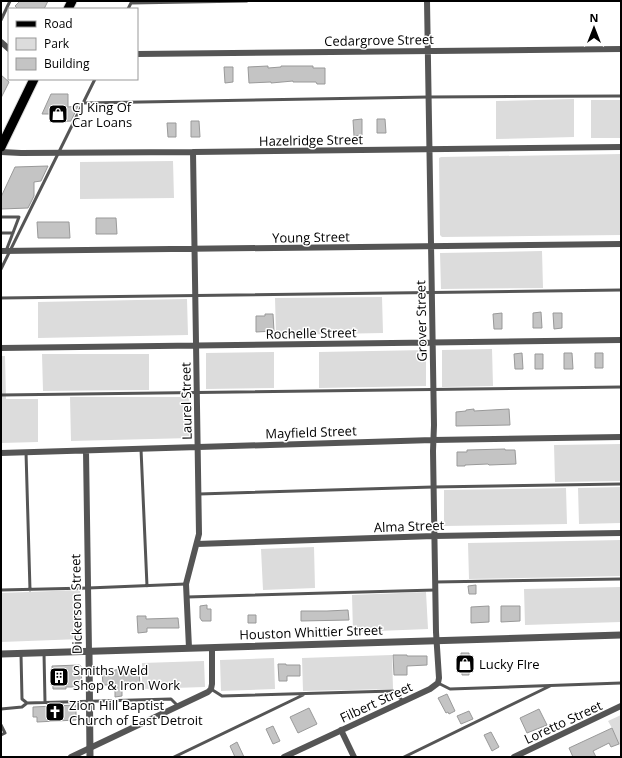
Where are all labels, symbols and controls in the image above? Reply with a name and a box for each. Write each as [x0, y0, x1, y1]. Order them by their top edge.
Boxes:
legend [8, 8, 138, 80]
north arrow [574, 8, 614, 48]
text: N [590, 10, 598, 25]
text: Road [44, 15, 73, 32]
street label: Cedargrove Street [324, 30, 434, 50]
text: Park [44, 35, 70, 52]
text: Building [44, 55, 90, 72]
place label: CJ King Of Car Loans [72, 98, 132, 131]
shop icon: CJ King Of Car Loans [47, 103, 69, 125]
street label: Hazelridge Street [259, 130, 364, 150]
street label: Young Street [272, 227, 350, 247]
street label: Grover Street [411, 280, 431, 362]
street label: Rochelle Street [265, 323, 357, 343]
street label: Laurel Street [176, 362, 196, 440]
street label: Mayfield Street [265, 421, 357, 443]
street label: Alma Street [373, 516, 445, 536]
street label: Dickerson Street [66, 553, 86, 654]
street label: Houston Whittier Street [239, 620, 383, 643]
shop icon: Lucky FIre [454, 653, 476, 675]
place label: Lucky FIre [479, 655, 540, 673]
place label: Smiths Weld Shop & Iron Work [73, 661, 180, 694]
building icon: Smiths Weld Shop & Iron Work [48, 666, 70, 688]
street label: Filbert Street [337, 677, 416, 727]
place label: Zion Hill Baptist Church of East Detroit [69, 696, 203, 729]
street label: Loretto Street [521, 696, 605, 748]
church icon: Zion Hill Baptist Church of East Detroit [44, 701, 66, 723]

